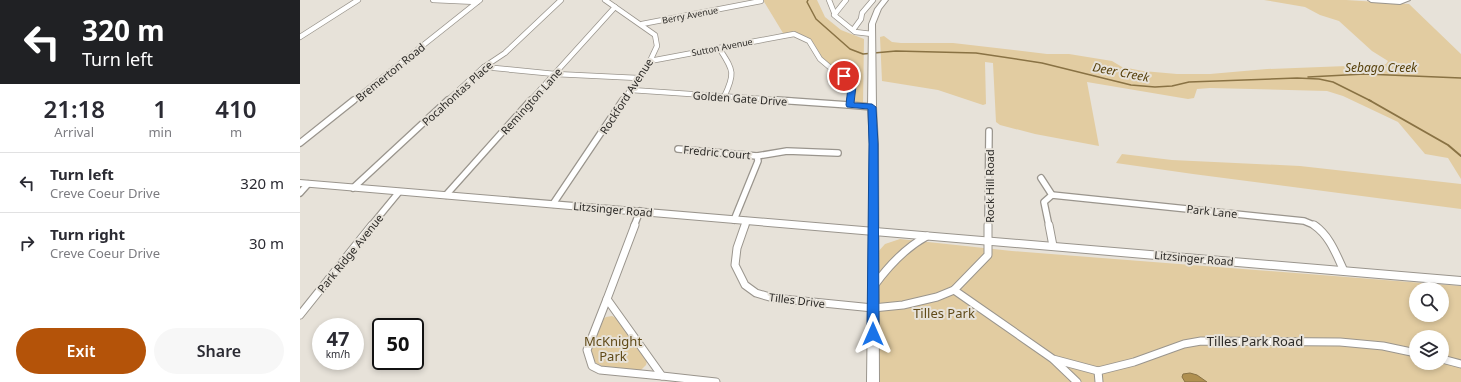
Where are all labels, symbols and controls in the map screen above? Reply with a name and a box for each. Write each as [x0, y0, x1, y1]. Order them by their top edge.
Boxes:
street label: Berry Avenue [661, 3, 719, 27]
text: 320 m [82, 11, 165, 49]
icon: left [16, 16, 68, 68]
street label: Sutton Avenue [690, 35, 754, 59]
street label: Bremerton Road [352, 39, 428, 105]
text: Turn left [82, 47, 153, 71]
street label: Rockford Avenue [596, 55, 656, 137]
street label: Pocahontas Place [418, 57, 496, 129]
water label: Deer Creek [1091, 58, 1152, 86]
pin [827, 59, 861, 93]
water label: Sebago Creek [1345, 59, 1418, 76]
street label: Remington Lane [497, 64, 565, 138]
icon: arrive [833, 65, 855, 87]
street label: Golden Gate Drive [692, 87, 788, 109]
text: 21:18 [43, 92, 105, 125]
text: 1 [153, 92, 167, 125]
text: 410 [215, 92, 257, 125]
text: Arrival [54, 123, 94, 141]
text: min [148, 123, 172, 141]
text: m [230, 123, 242, 141]
street label: Fredric Court [683, 142, 751, 162]
street label: Rock Hill Road [982, 149, 997, 223]
text: Turn left [50, 164, 114, 184]
icon: left [16, 172, 38, 194]
text: 320 m [240, 173, 284, 193]
text: Creve Coeur Drive [50, 184, 160, 202]
street label: Litzsinger Road [573, 198, 653, 220]
street label: Park Lane [1186, 201, 1238, 221]
street label: Park Ridge Avenue [314, 211, 386, 295]
text: Turn right [50, 224, 125, 244]
icon: right [16, 232, 38, 254]
text: 30 m [249, 233, 284, 253]
text: Creve Coeur Drive [50, 244, 160, 262]
street label: Litzsinger Road [1154, 247, 1234, 269]
map controls [1409, 282, 1449, 370]
button: search [1409, 282, 1449, 322]
street label: Tilles Drive [768, 289, 826, 311]
park label: Tilles Park [913, 304, 975, 322]
position arrow [852, 313, 894, 355]
speed limit sign: 50 [372, 318, 424, 370]
text: 47 [327, 325, 349, 352]
button: Exit [16, 328, 146, 374]
button: Share [154, 328, 284, 374]
button: layers [1409, 330, 1449, 370]
park label: McKnight Park [584, 332, 642, 365]
street label: Tilles Park Road [1207, 332, 1303, 350]
text: km/h [326, 347, 350, 361]

